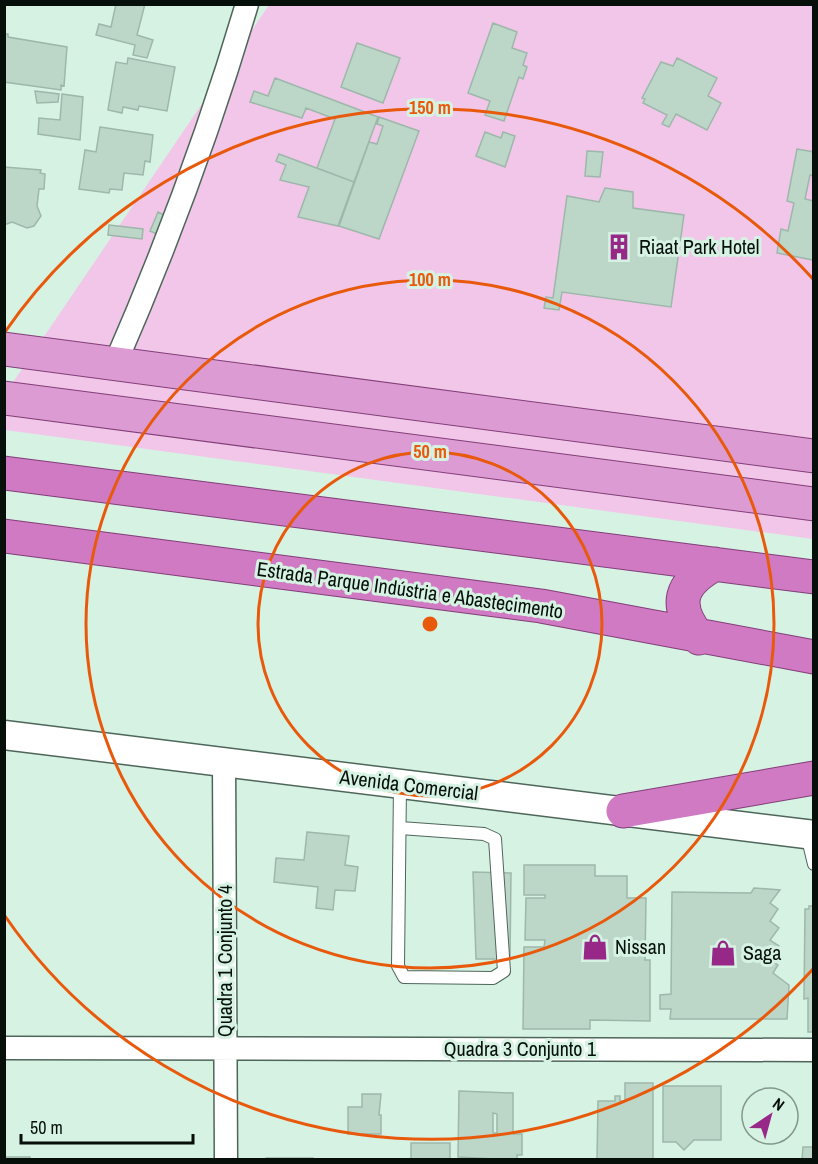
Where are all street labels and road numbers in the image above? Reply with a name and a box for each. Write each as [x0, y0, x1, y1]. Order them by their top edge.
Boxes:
street label: Estrada Parque Indústria e Abastecimento [255, 555, 565, 624]
street label: Avenida Comercial [337, 763, 480, 806]
street label: Quadra 1 Conjunto 4 [211, 885, 238, 1037]
street label: Quadra 3 Conjunto 1 [444, 1035, 596, 1062]

